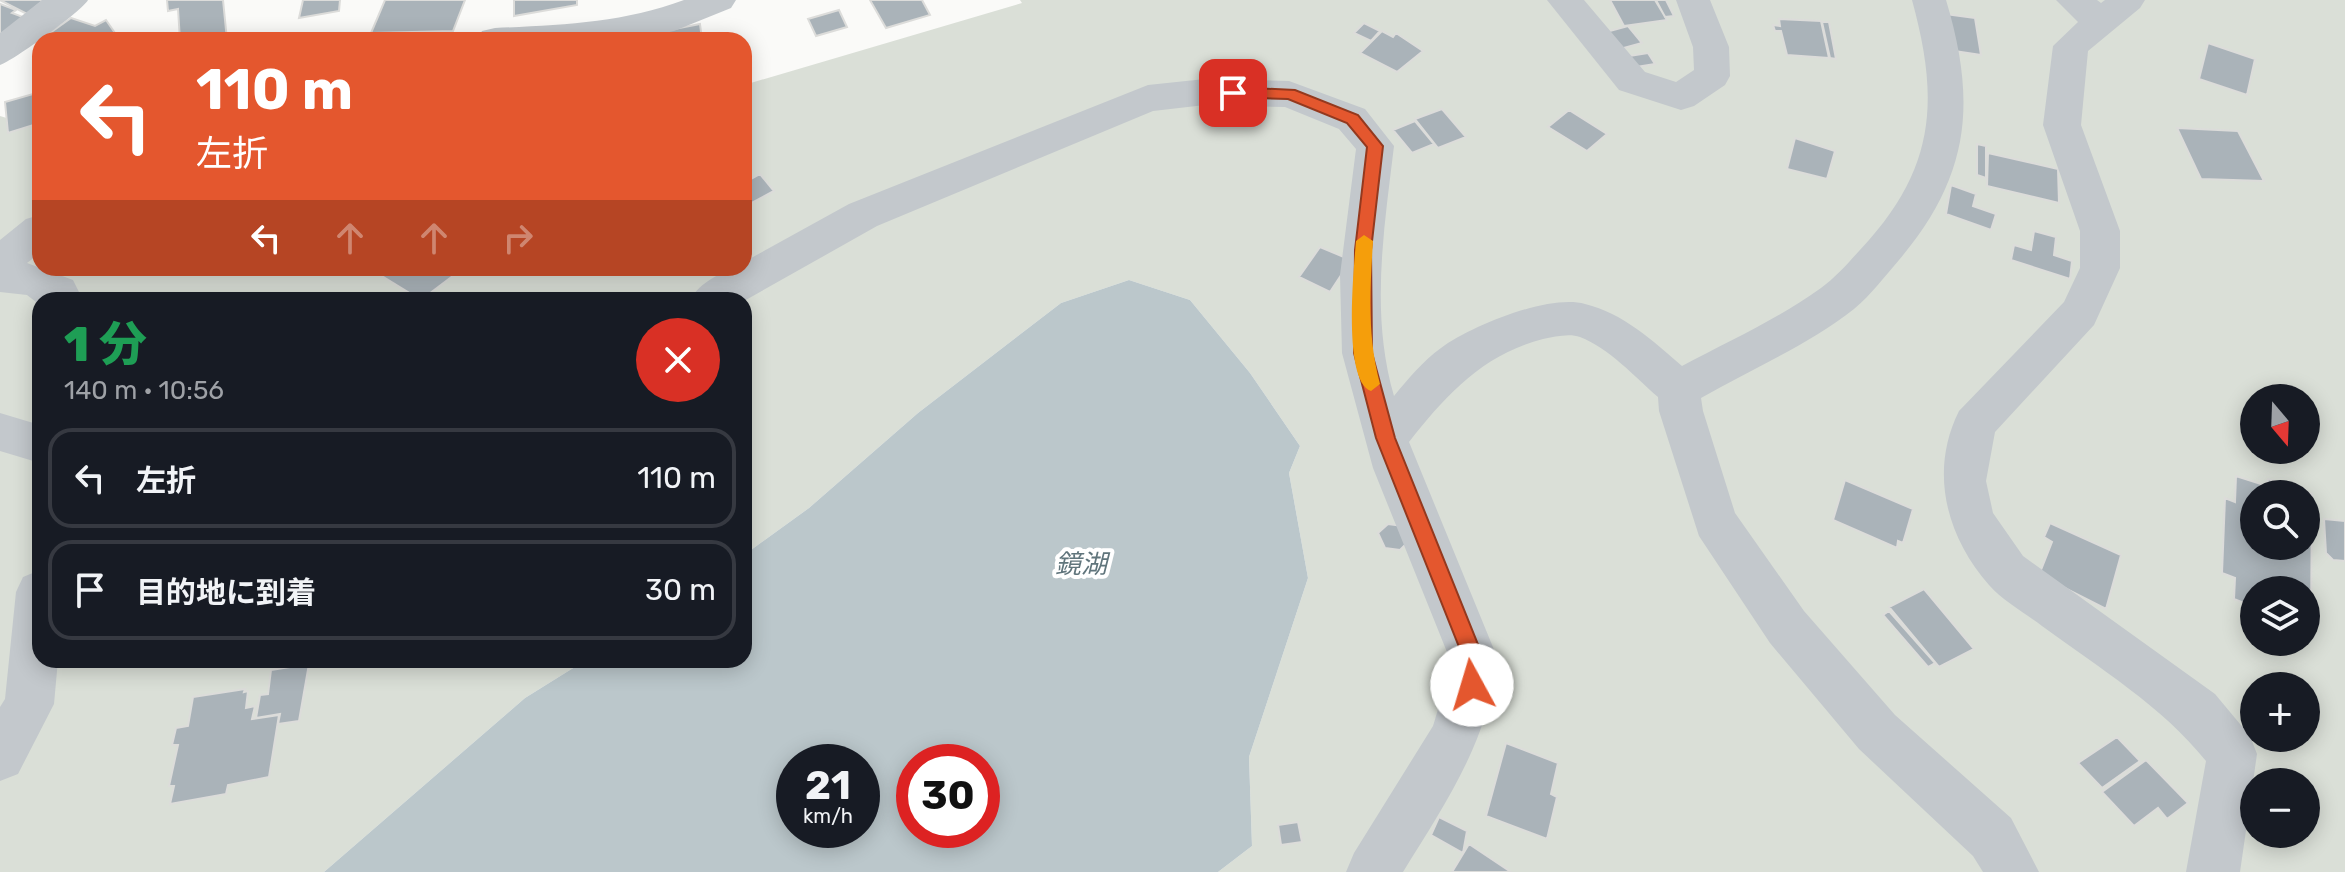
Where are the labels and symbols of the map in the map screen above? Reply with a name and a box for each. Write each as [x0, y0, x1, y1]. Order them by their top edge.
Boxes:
pin [1199, 59, 1267, 127]
north arrow [2240, 384, 2320, 464]
water label: 鏡湖 [1055, 549, 1111, 580]
position arrow [1430, 643, 1514, 727]
speed limit sign: 30 [896, 744, 1000, 848]

